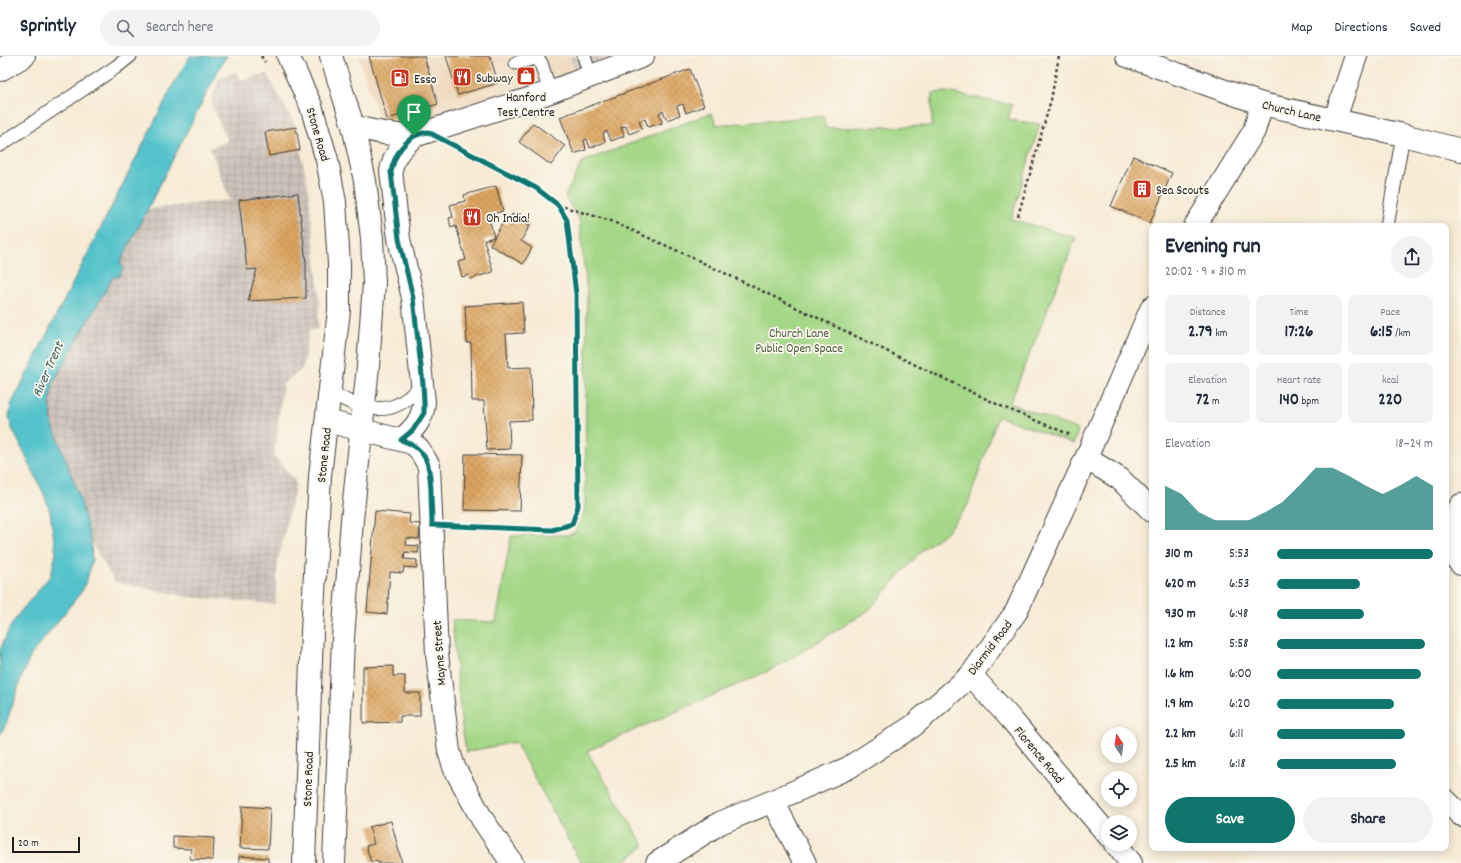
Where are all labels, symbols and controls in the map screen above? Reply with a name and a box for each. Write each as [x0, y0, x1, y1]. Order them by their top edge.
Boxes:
search box [100, 10, 380, 46]
text: Sprintly [20, 14, 76, 41]
icon: search [114, 17, 136, 39]
text: Search here [146, 17, 213, 39]
text: Map [1291, 18, 1313, 38]
text: Directions [1335, 18, 1388, 38]
text: Saved [1410, 18, 1441, 38]
shop icon: Hanford Test Centre [515, 65, 537, 87]
restaurant icon: Subway [451, 66, 473, 88]
fuel station icon: Esso [389, 67, 411, 89]
place label: Subway [476, 70, 513, 89]
place label: Esso [414, 71, 437, 90]
place label: Hanford Test Centre [497, 89, 555, 123]
pin [397, 95, 431, 136]
street label: Church Lane [1260, 96, 1323, 129]
icon: arrive [403, 101, 425, 123]
street label: Stone Road [300, 105, 333, 164]
building icon: Sea Scouts [1131, 178, 1153, 200]
place label: Sea Scouts [1156, 182, 1209, 201]
restaurant icon: Oh India! [461, 206, 483, 228]
place label: Oh India! [486, 210, 530, 229]
text: Evening run [1165, 232, 1261, 263]
button: share [1391, 236, 1433, 278]
text: 20:02 · 9 × 310 m [1165, 263, 1246, 282]
text: Distance [1190, 305, 1226, 321]
text: Time [1290, 305, 1308, 321]
text: Pace [1381, 305, 1400, 321]
text: 2.79 [1188, 321, 1213, 345]
text: 17:26 [1285, 321, 1313, 345]
text: 6:15 [1370, 321, 1393, 345]
park label: Church Lane Public Open Space [755, 325, 843, 359]
text: km [1213, 326, 1227, 342]
text: /km [1393, 326, 1411, 342]
water label: River Trent [28, 337, 71, 401]
text: Elevation [1189, 373, 1227, 389]
text: Heart rate [1277, 373, 1321, 389]
text: kcal [1382, 373, 1399, 389]
text: 72 [1196, 389, 1210, 413]
text: 140 [1279, 389, 1299, 413]
text: 220 [1378, 389, 1402, 413]
text: m [1210, 394, 1220, 410]
text: bpm [1299, 394, 1319, 410]
street label: Stone Road [313, 427, 338, 484]
text: Elevation [1165, 435, 1210, 454]
text: 18–24 m [1396, 435, 1433, 454]
text: 310 m [1165, 545, 1193, 564]
text: 5:53 [1229, 545, 1249, 564]
text: 620 m [1165, 575, 1196, 594]
text: 6:53 [1229, 575, 1249, 594]
text: 930 m [1165, 605, 1196, 624]
text: 6:48 [1229, 605, 1248, 624]
street label: Diarmid Road [964, 617, 1018, 680]
street label: Mayne Street [429, 619, 452, 686]
text: 1.2 km [1165, 635, 1193, 654]
text: 5:58 [1229, 635, 1248, 654]
text: 1.6 km [1165, 665, 1194, 684]
text: 6:00 [1229, 665, 1252, 684]
text: 1.9 km [1165, 695, 1193, 714]
text: 6:20 [1229, 695, 1250, 714]
street label: Florence Road [1008, 723, 1068, 788]
text: 2.2 km [1165, 725, 1196, 744]
text: 6:11 [1229, 725, 1243, 744]
north arrow [1101, 727, 1137, 763]
map controls [1101, 727, 1137, 851]
street label: Stone Road [299, 751, 320, 807]
text: 2.5 km [1165, 755, 1196, 774]
text: 6:18 [1229, 755, 1246, 774]
button: locate [1101, 771, 1137, 807]
button: Save [1165, 797, 1295, 843]
button: Share [1303, 797, 1433, 843]
button: layers [1101, 815, 1137, 851]
scale bar [12, 835, 80, 854]
text: 20 m [18, 836, 39, 852]

